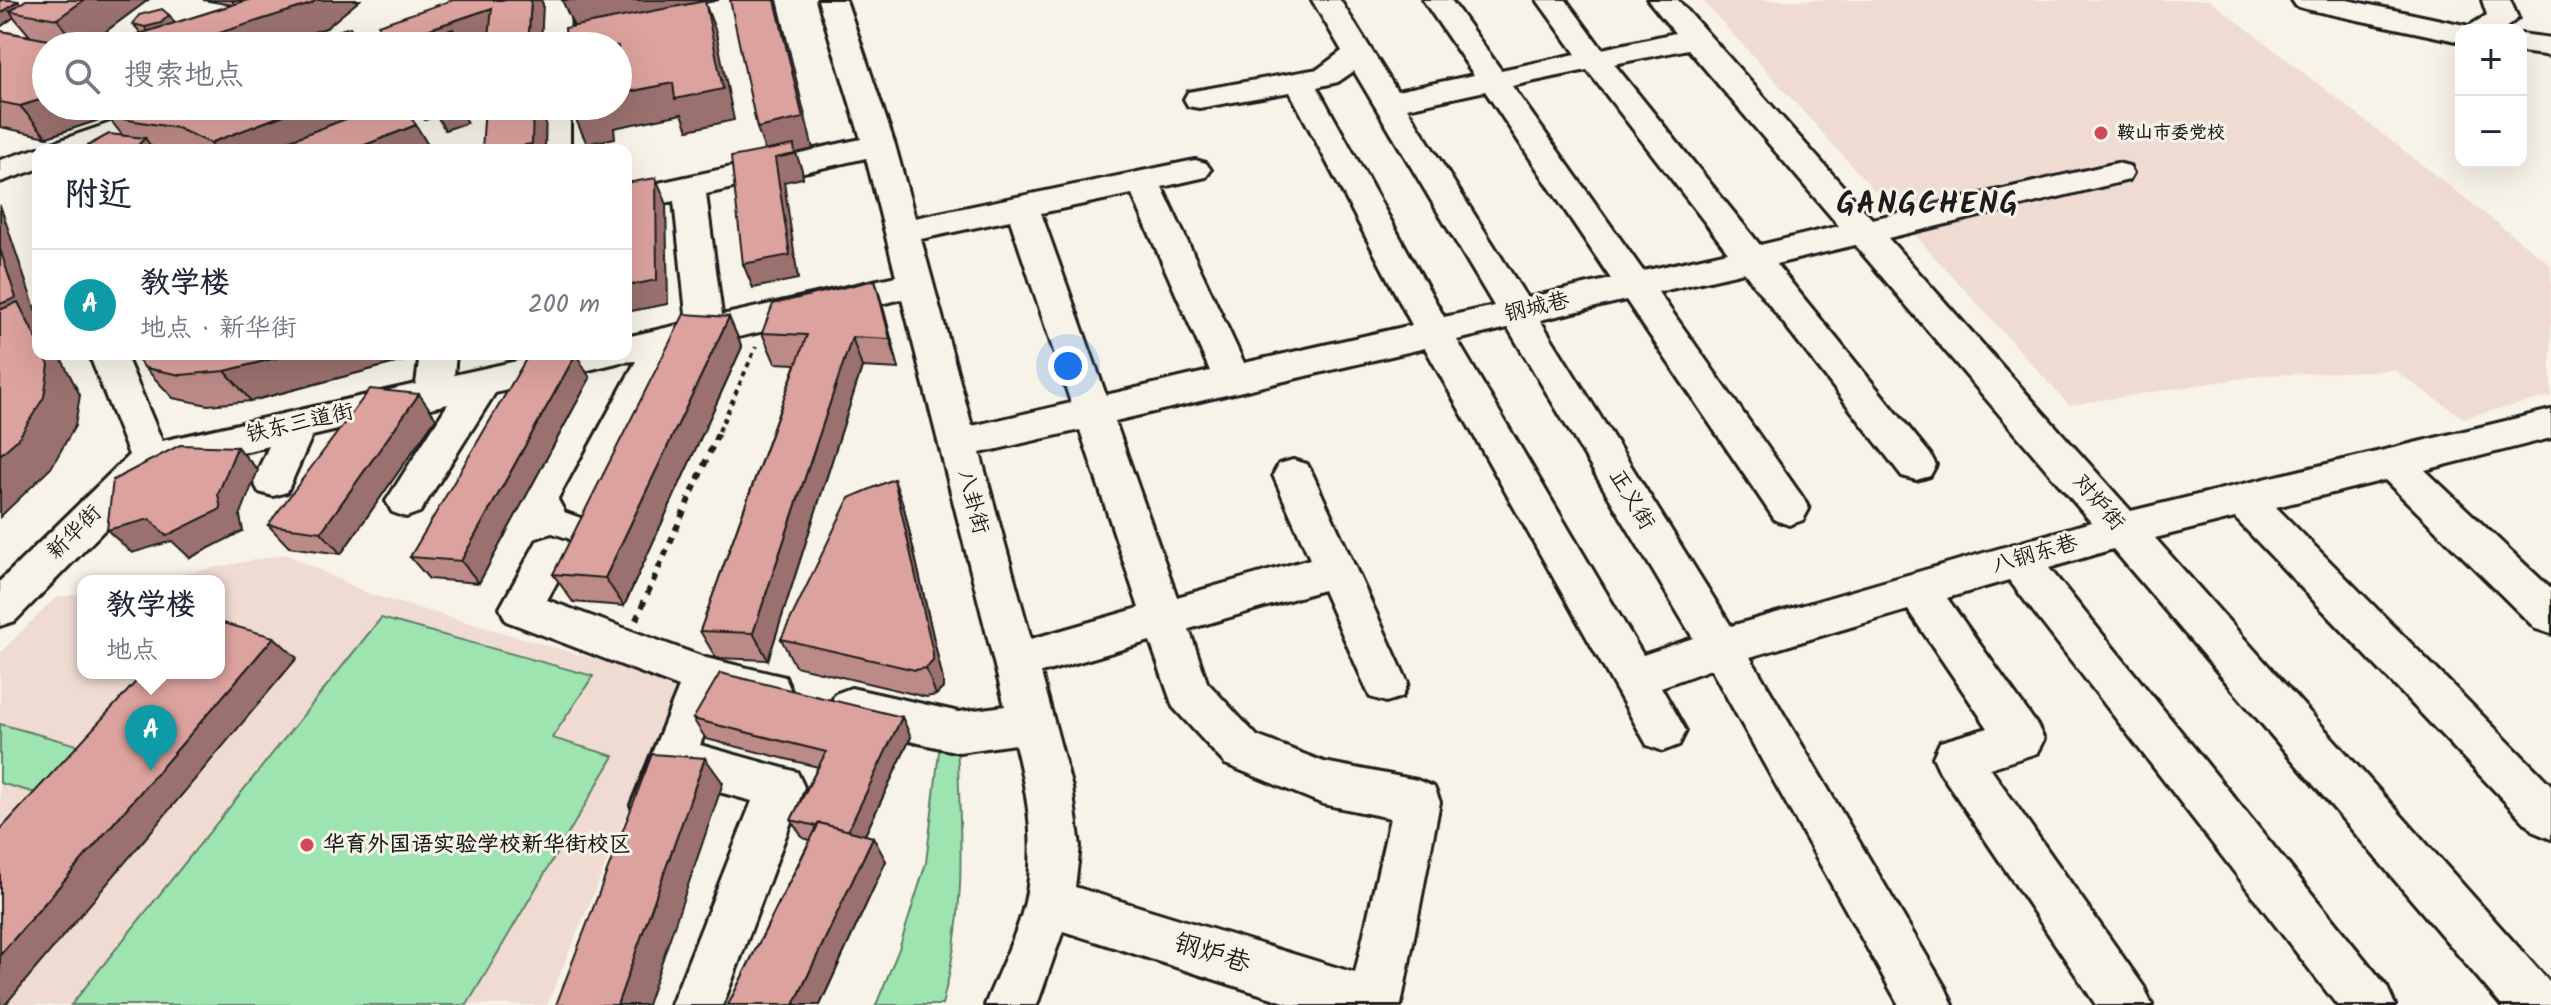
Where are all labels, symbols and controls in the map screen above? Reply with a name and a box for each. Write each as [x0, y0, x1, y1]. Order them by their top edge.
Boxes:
map controls [2455, 24, 2527, 168]
button: + [2455, 24, 2527, 96]
search box [32, 32, 632, 120]
text: 搜索地点 [124, 52, 244, 100]
icon: search [60, 54, 104, 98]
button: − [2455, 96, 2527, 168]
place label: 鞍山市委党校 [2117, 119, 2225, 148]
marker: 鞍山市委党校 [2092, 124, 2110, 142]
text: 附近 [64, 169, 132, 223]
district label: GANGCHENG [1836, 181, 2020, 229]
text: 教学楼 [140, 260, 230, 308]
text: A [82, 284, 98, 326]
text: 200 m [528, 284, 600, 326]
street label: 钢城巷 [1501, 284, 1573, 332]
text: 地点 · 新华街 [140, 308, 297, 350]
your location [1048, 346, 1088, 386]
street label: 铁东三道街 [242, 395, 358, 453]
street label: 正义街 [1599, 463, 1663, 537]
street label: 八卦街 [947, 466, 997, 538]
street label: 对炉街 [2063, 467, 2133, 539]
street label: 新华街 [39, 497, 111, 569]
street label: 八钢东巷 [1988, 526, 2082, 584]
popup [77, 575, 225, 679]
text: 教学楼 [106, 582, 196, 630]
text: 地点 [106, 630, 158, 672]
pin: A [125, 705, 177, 771]
place label: 华育外国语实验学校新华街校区 [323, 828, 631, 863]
marker: 华育外国语实验学校新华街校区 [298, 836, 316, 854]
street label: 钢炉巷 [1169, 923, 1255, 985]

